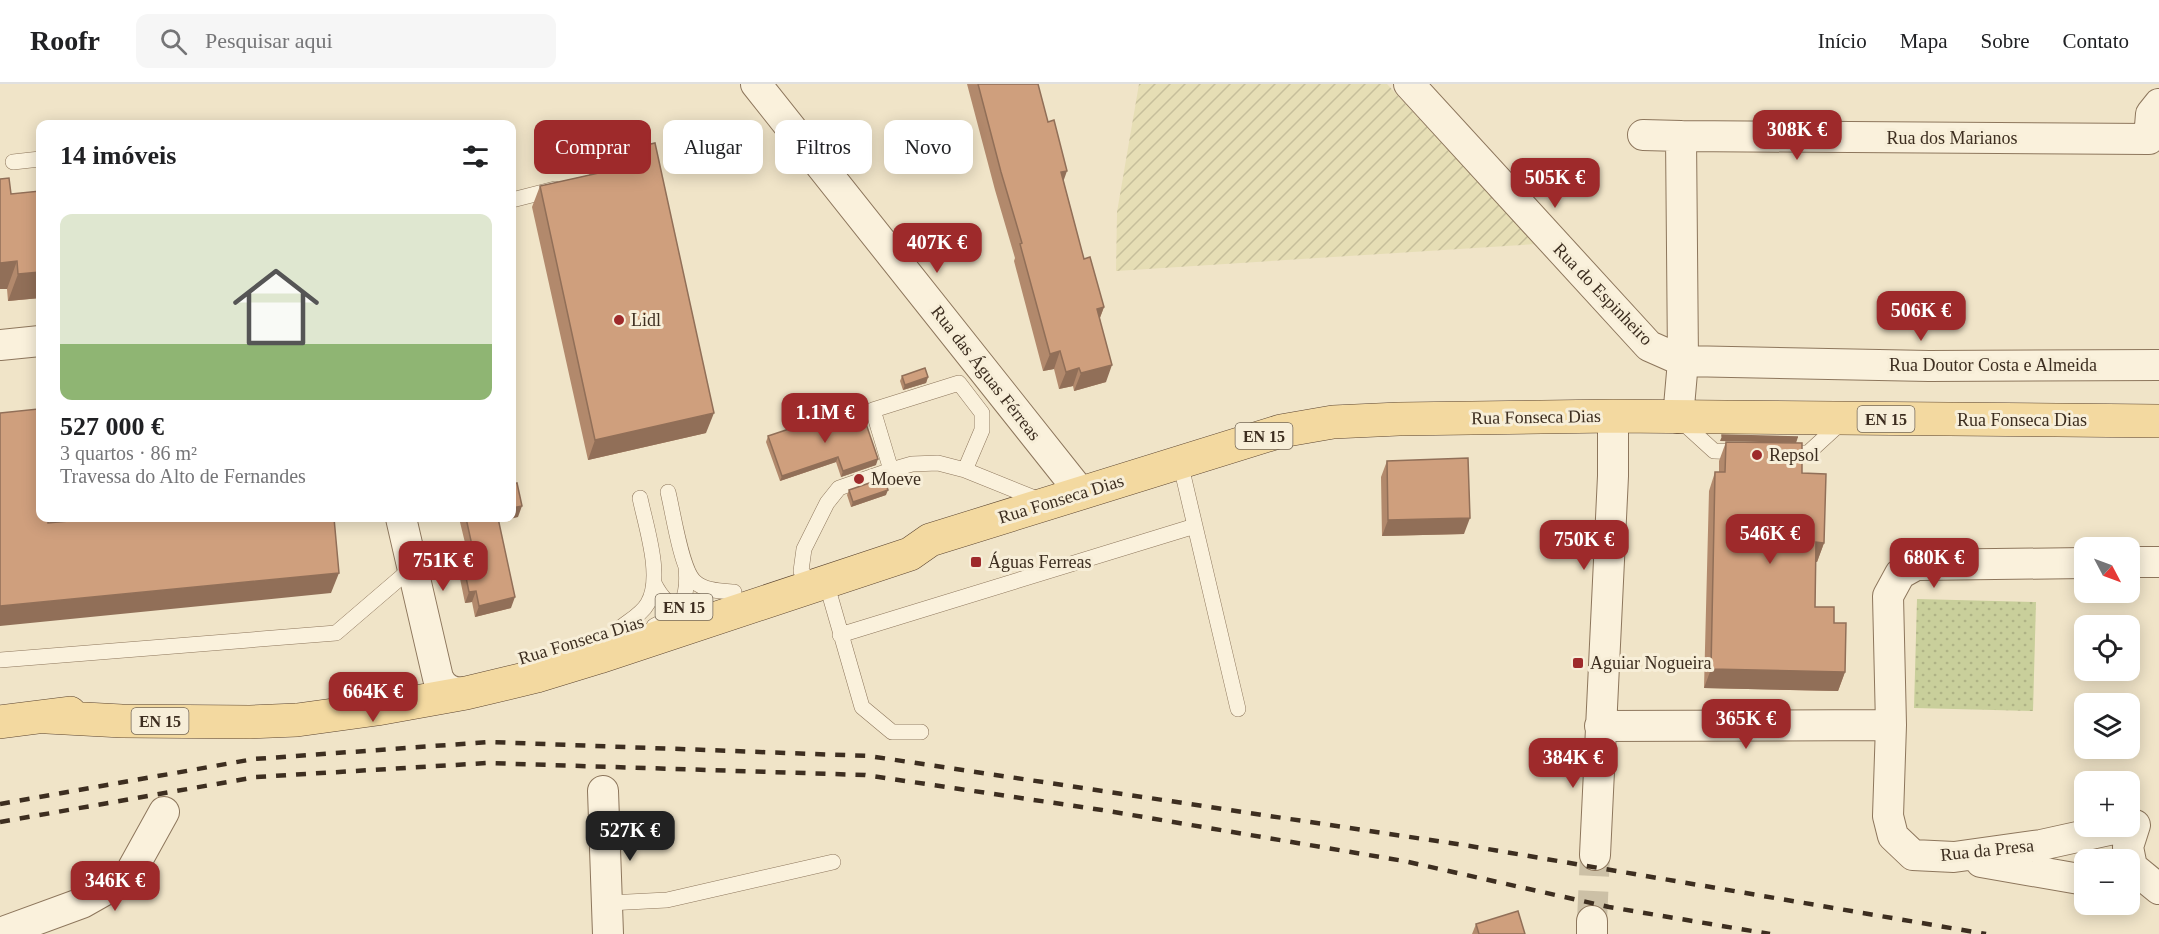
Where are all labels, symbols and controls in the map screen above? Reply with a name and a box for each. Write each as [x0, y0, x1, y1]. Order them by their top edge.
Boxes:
search box [136, 14, 556, 68]
text: Roofr [30, 25, 100, 56]
icon: search [157, 25, 190, 58]
text: Pesquisar aqui [205, 28, 333, 53]
text: Início [1818, 29, 1867, 53]
text: Mapa [1900, 29, 1948, 53]
text: Sobre [1981, 29, 2030, 53]
text: Contato [2063, 29, 2129, 53]
pin: 308K € [1748, 110, 1846, 161]
text: 308K € [1767, 118, 1827, 140]
chip: Comprar [534, 120, 651, 174]
chip: Alugar [663, 120, 763, 174]
chip: Filtros [775, 120, 872, 174]
chip: Novo [884, 120, 973, 174]
street label: Rua dos Marianos [1887, 128, 2017, 148]
icon: filters [459, 140, 492, 173]
text: 14 imóveis [60, 141, 176, 170]
pin: 505K € [1506, 158, 1604, 209]
text: 505K € [1525, 166, 1585, 188]
pin: 407K € [888, 223, 986, 274]
text: 407K € [907, 231, 967, 253]
street label: Rua do Espinheiro [1549, 239, 1657, 349]
icon: home [222, 253, 330, 361]
pin: 506K € [1872, 291, 1970, 342]
text: 506K € [1891, 299, 1951, 321]
street label: Rua das Águas Férreas [927, 301, 1046, 444]
place label: Lidl [631, 310, 661, 330]
marker: Lidl [612, 313, 626, 327]
street label: Rua Doutor Costa e Almeida [1889, 355, 2097, 375]
pin: 1.1M € [776, 393, 874, 444]
text: 1.1M € [796, 401, 854, 423]
street label: Rua Fonseca Dias [1471, 406, 1601, 428]
road number: EN 15 [1858, 406, 1914, 432]
street label: Rua Fonseca Dias [1957, 410, 2087, 430]
text: 527 000 € [60, 412, 164, 441]
road number: EN 15 [1236, 423, 1292, 449]
text: 3 quartos · 86 m² [60, 442, 197, 464]
place label: Repsol [1769, 445, 1819, 465]
marker: Repsol [1750, 448, 1764, 462]
text: Travessa do Alto de Fernandes [60, 465, 306, 487]
place label: Moeve [871, 469, 921, 489]
street label: Rua Fonseca Dias [996, 470, 1126, 528]
marker: Moeve [852, 472, 866, 486]
pin: 546K € [1721, 514, 1819, 565]
pin: 750K € [1535, 520, 1633, 571]
text: 546K € [1740, 522, 1800, 544]
text: 750K € [1554, 528, 1614, 550]
north arrow [2074, 537, 2140, 603]
map controls [2074, 537, 2140, 915]
pin: 680K € [1885, 538, 1983, 589]
pin: 751K € [394, 541, 492, 592]
text: 680K € [1904, 546, 1964, 568]
text: 751K € [413, 549, 473, 571]
place label: Águas Ferreas [988, 551, 1091, 572]
marker: Águas Ferreas [969, 555, 983, 569]
road number: EN 15 [656, 594, 712, 620]
street label: Rua Fonseca Dias [516, 611, 646, 669]
button: locate [2074, 615, 2140, 681]
place label: Aguiar Nogueira [1590, 653, 1711, 673]
marker: Aguiar Nogueira [1571, 656, 1585, 670]
pin: 664K € [324, 672, 422, 723]
text: 664K € [343, 680, 403, 702]
button: layers [2074, 693, 2140, 759]
pin: 365K € [1697, 699, 1795, 750]
text: 365K € [1716, 707, 1776, 729]
road number: EN 15 [132, 708, 188, 734]
pin: 384K € [1524, 738, 1622, 789]
text: 384K € [1543, 746, 1603, 768]
button: + [2074, 771, 2140, 837]
pin: 527K € [581, 811, 679, 862]
text: 527K € [600, 819, 660, 841]
street label: Rua da Presa [1939, 835, 2035, 865]
button: − [2074, 849, 2140, 915]
pin: 346K € [66, 861, 164, 912]
text: 346K € [85, 869, 145, 891]

